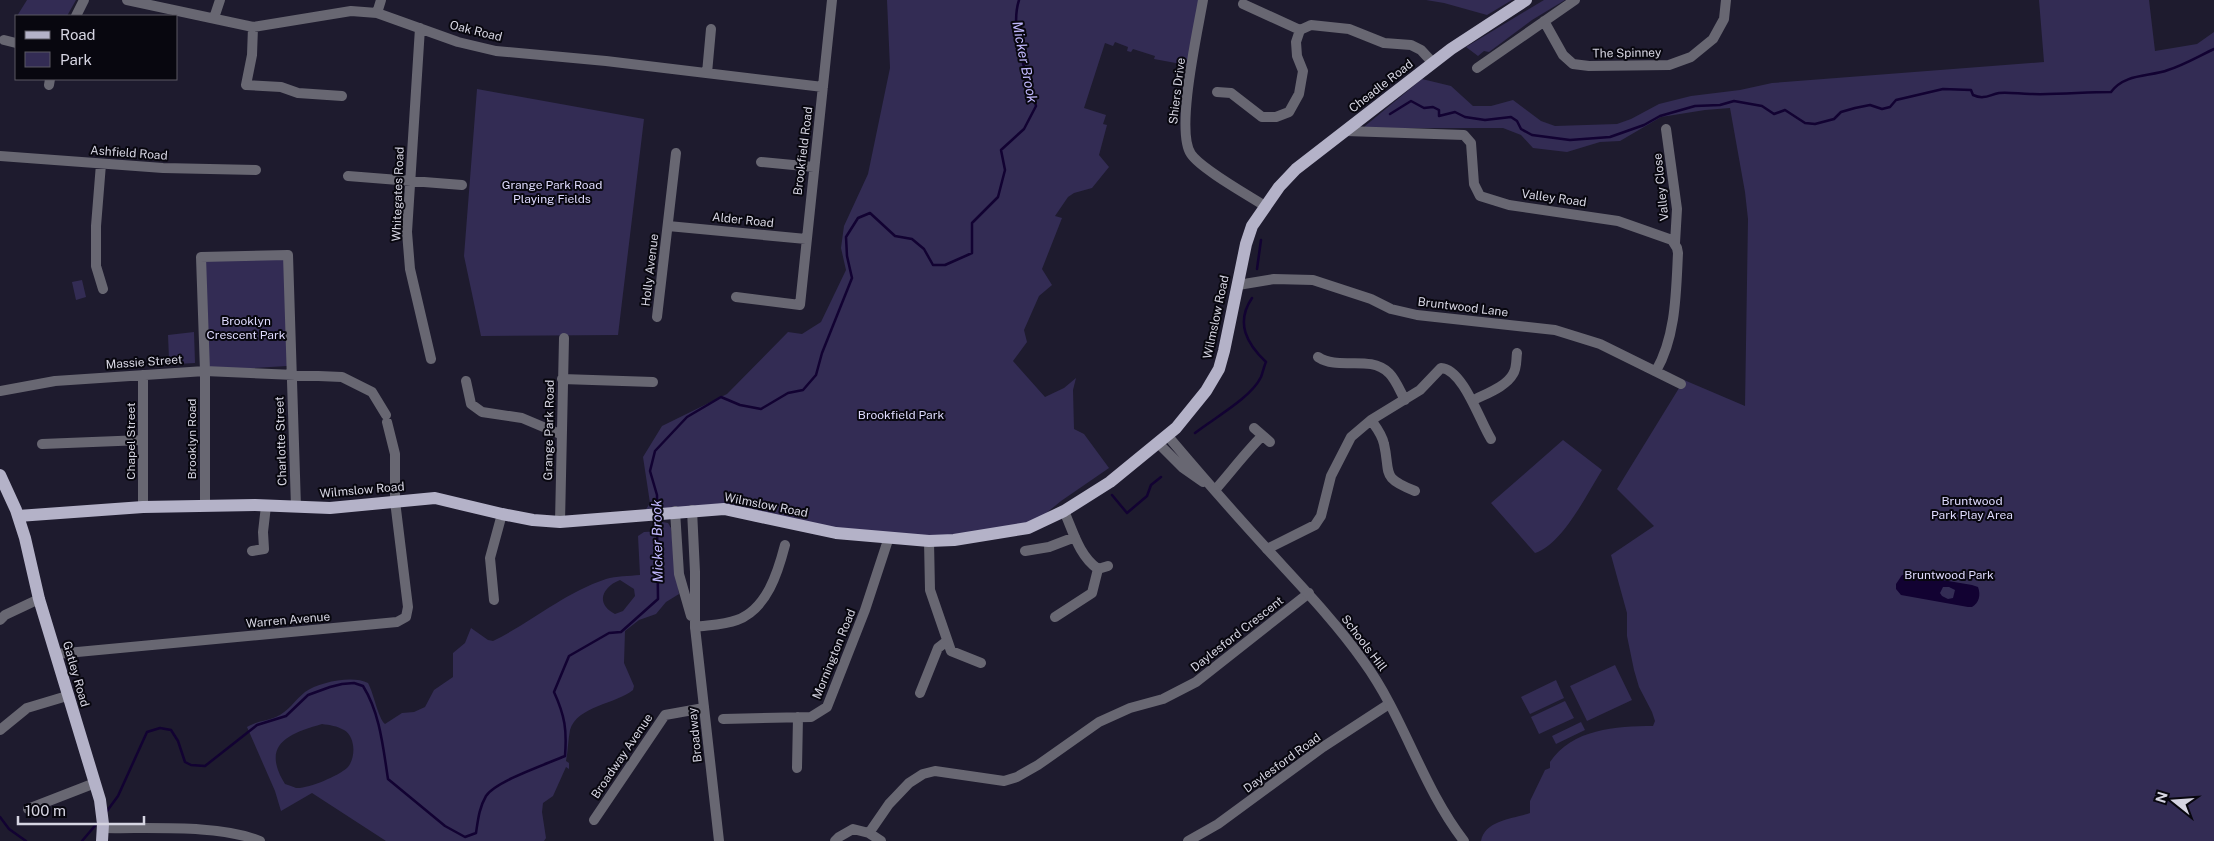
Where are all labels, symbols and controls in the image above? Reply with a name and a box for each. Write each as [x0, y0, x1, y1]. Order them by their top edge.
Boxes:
legend [15, 15, 178, 80]
street label: Oak Road [448, 18, 504, 44]
water label: Micker Brook [1009, 20, 1041, 105]
text: Road [60, 26, 96, 43]
street label: The Spinney [1592, 45, 1662, 61]
text: Park [60, 51, 92, 68]
street label: Shiers Drive [1166, 57, 1188, 125]
street label: Cheadle Road [1346, 57, 1416, 115]
street label: Brookfield Road [791, 106, 815, 196]
street label: Ashfield Road [90, 143, 168, 163]
street label: Whitegates Road [389, 146, 407, 242]
street label: Valley Close [1650, 152, 1672, 222]
park label: Grange Park Road Playing Fields [502, 178, 602, 206]
street label: Valley Road [1521, 187, 1587, 209]
street label: Alder Road [712, 210, 774, 230]
street label: Holly Avenue [639, 233, 661, 307]
street label: Wilmslow Road [1200, 274, 1232, 360]
street label: Bruntwood Lane [1417, 295, 1509, 320]
park label: Brooklyn Crescent Park [207, 314, 286, 342]
street label: Massie Street [105, 352, 183, 372]
street label: Grange Park Road [541, 380, 557, 480]
street label: Charlotte Street [272, 396, 290, 486]
street label: Brooklyn Road [185, 398, 199, 480]
street label: Chapel Street [124, 402, 138, 480]
park label: Brookfield Park [858, 408, 944, 422]
street label: Wilmslow Road [319, 479, 405, 501]
street label: Wilmslow Road [723, 490, 809, 520]
park label: Bruntwood Park Play Area [1931, 494, 2013, 522]
water label: Micker Brook [648, 499, 666, 583]
park label: Bruntwood Park [1904, 568, 1994, 582]
street label: Daylesford Crescent [1188, 593, 1286, 675]
street label: Mornington Road [810, 607, 858, 701]
street label: Warren Avenue [245, 609, 331, 631]
street label: Schools Hill [1338, 612, 1390, 674]
street label: Gatley Road [60, 640, 92, 708]
street label: Broadway [685, 706, 705, 763]
street label: Broadway Avenue [588, 711, 656, 801]
street label: Daylesford Road [1241, 730, 1323, 796]
north arrow [2149, 776, 2199, 826]
text: N [2152, 790, 2171, 805]
scale bar [18, 794, 144, 826]
text: 100 m [25, 802, 66, 819]

